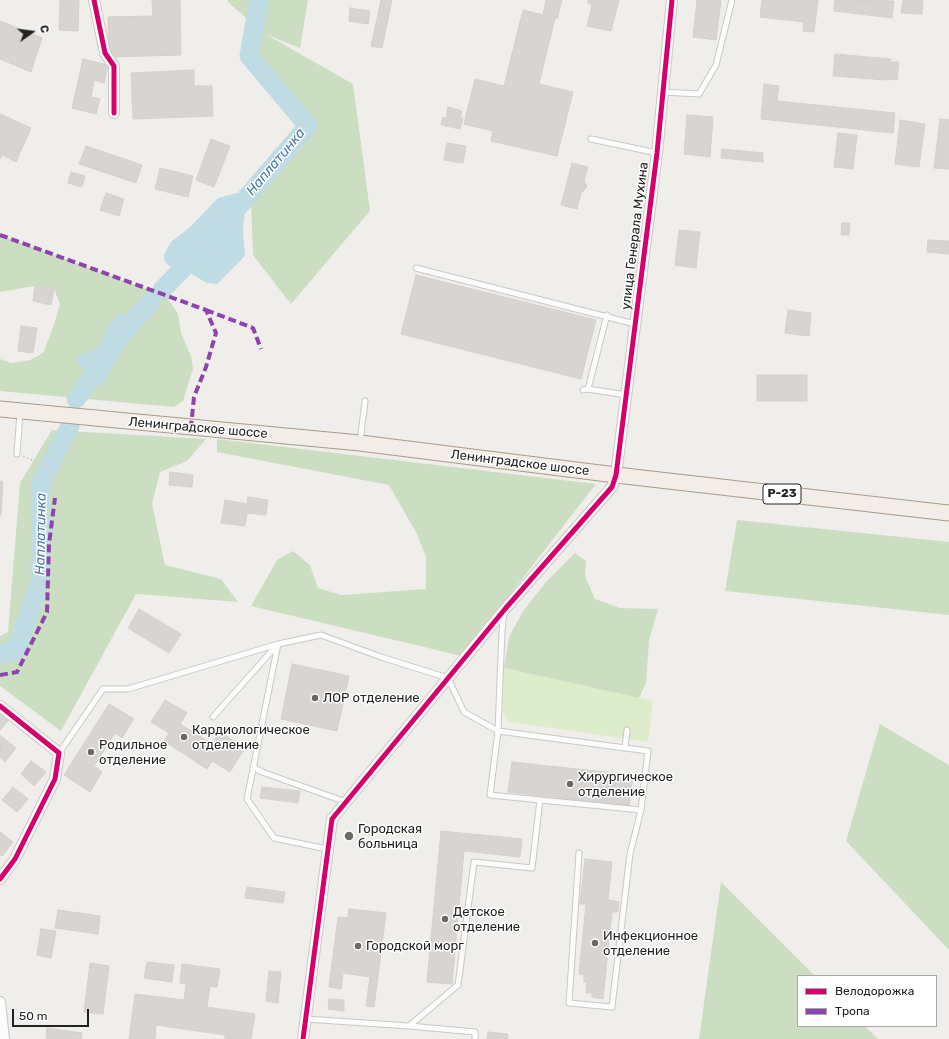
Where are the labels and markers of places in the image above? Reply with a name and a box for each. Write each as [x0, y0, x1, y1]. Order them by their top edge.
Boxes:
place label: ЛОР отделение [323, 690, 420, 706]
marker: ЛОР отделение [310, 693, 320, 703]
place label: Кардиологическое отделение [192, 722, 310, 753]
marker: Кардиологическое отделение [179, 732, 189, 742]
place label: Родильное отделение [99, 737, 167, 768]
marker: Родильное отделение [86, 747, 96, 757]
place label: Хирургическое отделение [578, 769, 673, 800]
marker: Хирургическое отделение [565, 779, 575, 789]
place label: Городская больница [358, 821, 422, 852]
marker: Городская больница [343, 830, 355, 842]
place label: Детское отделение [453, 904, 520, 935]
marker: Детское отделение [440, 914, 450, 924]
place label: Инфекционное отделение [603, 928, 698, 959]
place label: Городской морг [366, 938, 464, 954]
marker: Инфекционное отделение [590, 938, 600, 948]
marker: Городской морг [353, 941, 363, 951]

